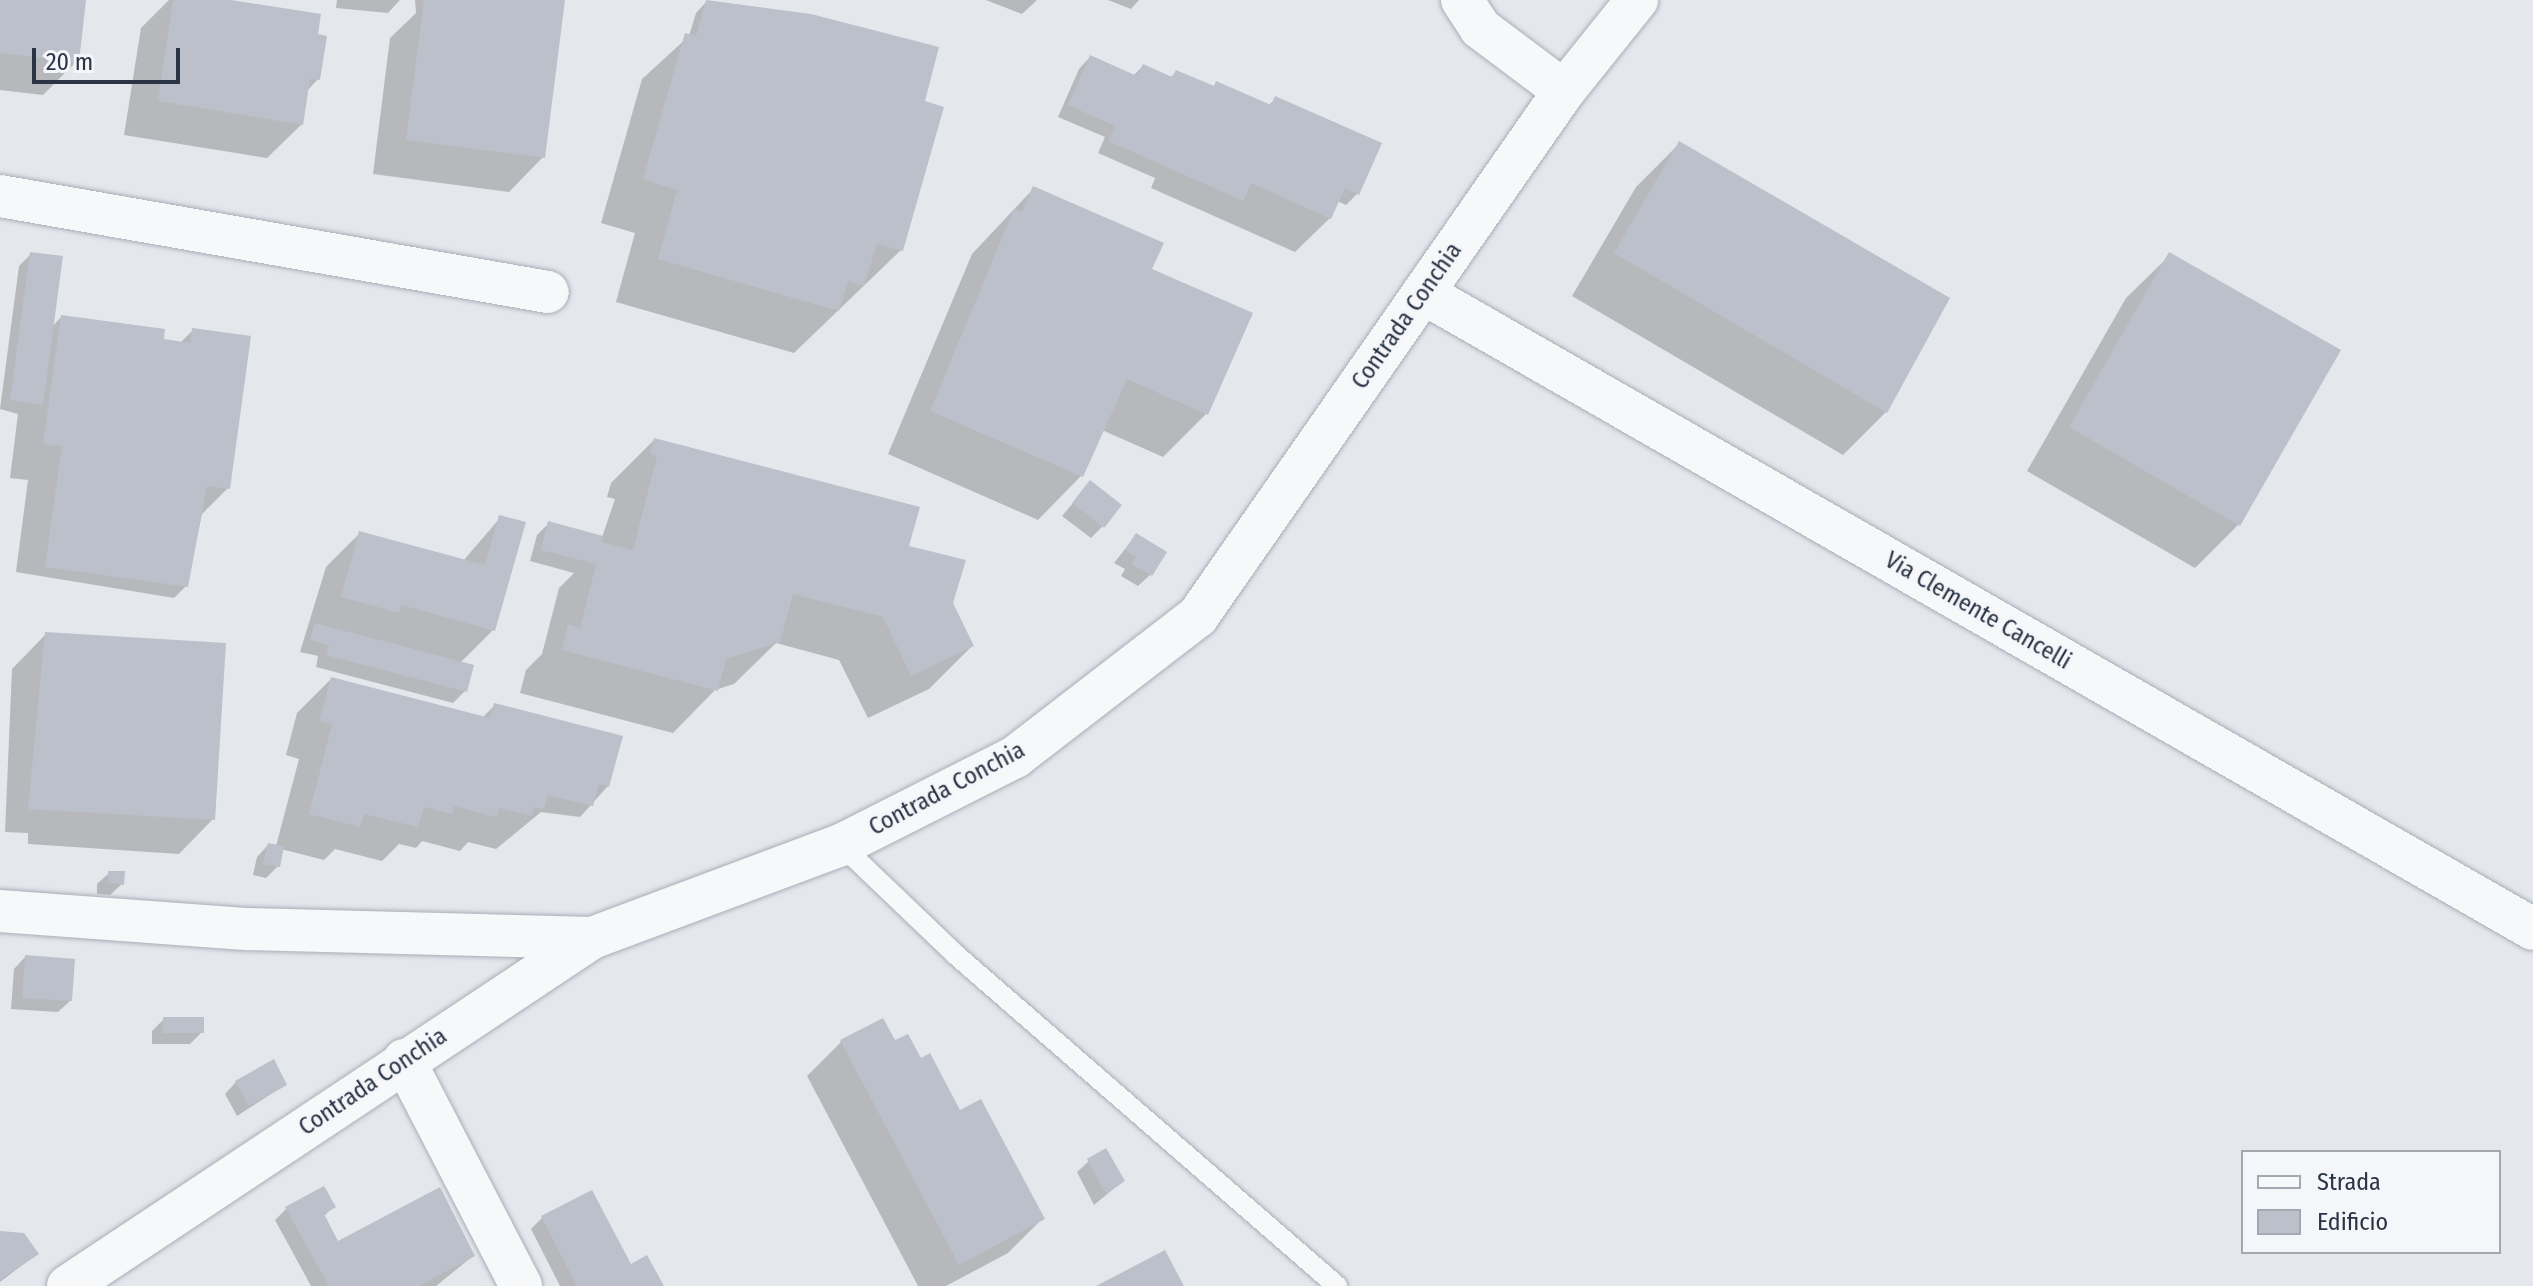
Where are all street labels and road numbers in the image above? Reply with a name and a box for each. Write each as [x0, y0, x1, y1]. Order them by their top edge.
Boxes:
street label: Contrada Conchia [1346, 237, 1468, 395]
street label: Via Clemente Cancelli [1880, 546, 2076, 676]
street label: Contrada Conchia [864, 736, 1030, 842]
street label: Contrada Conchia [294, 1022, 452, 1142]

